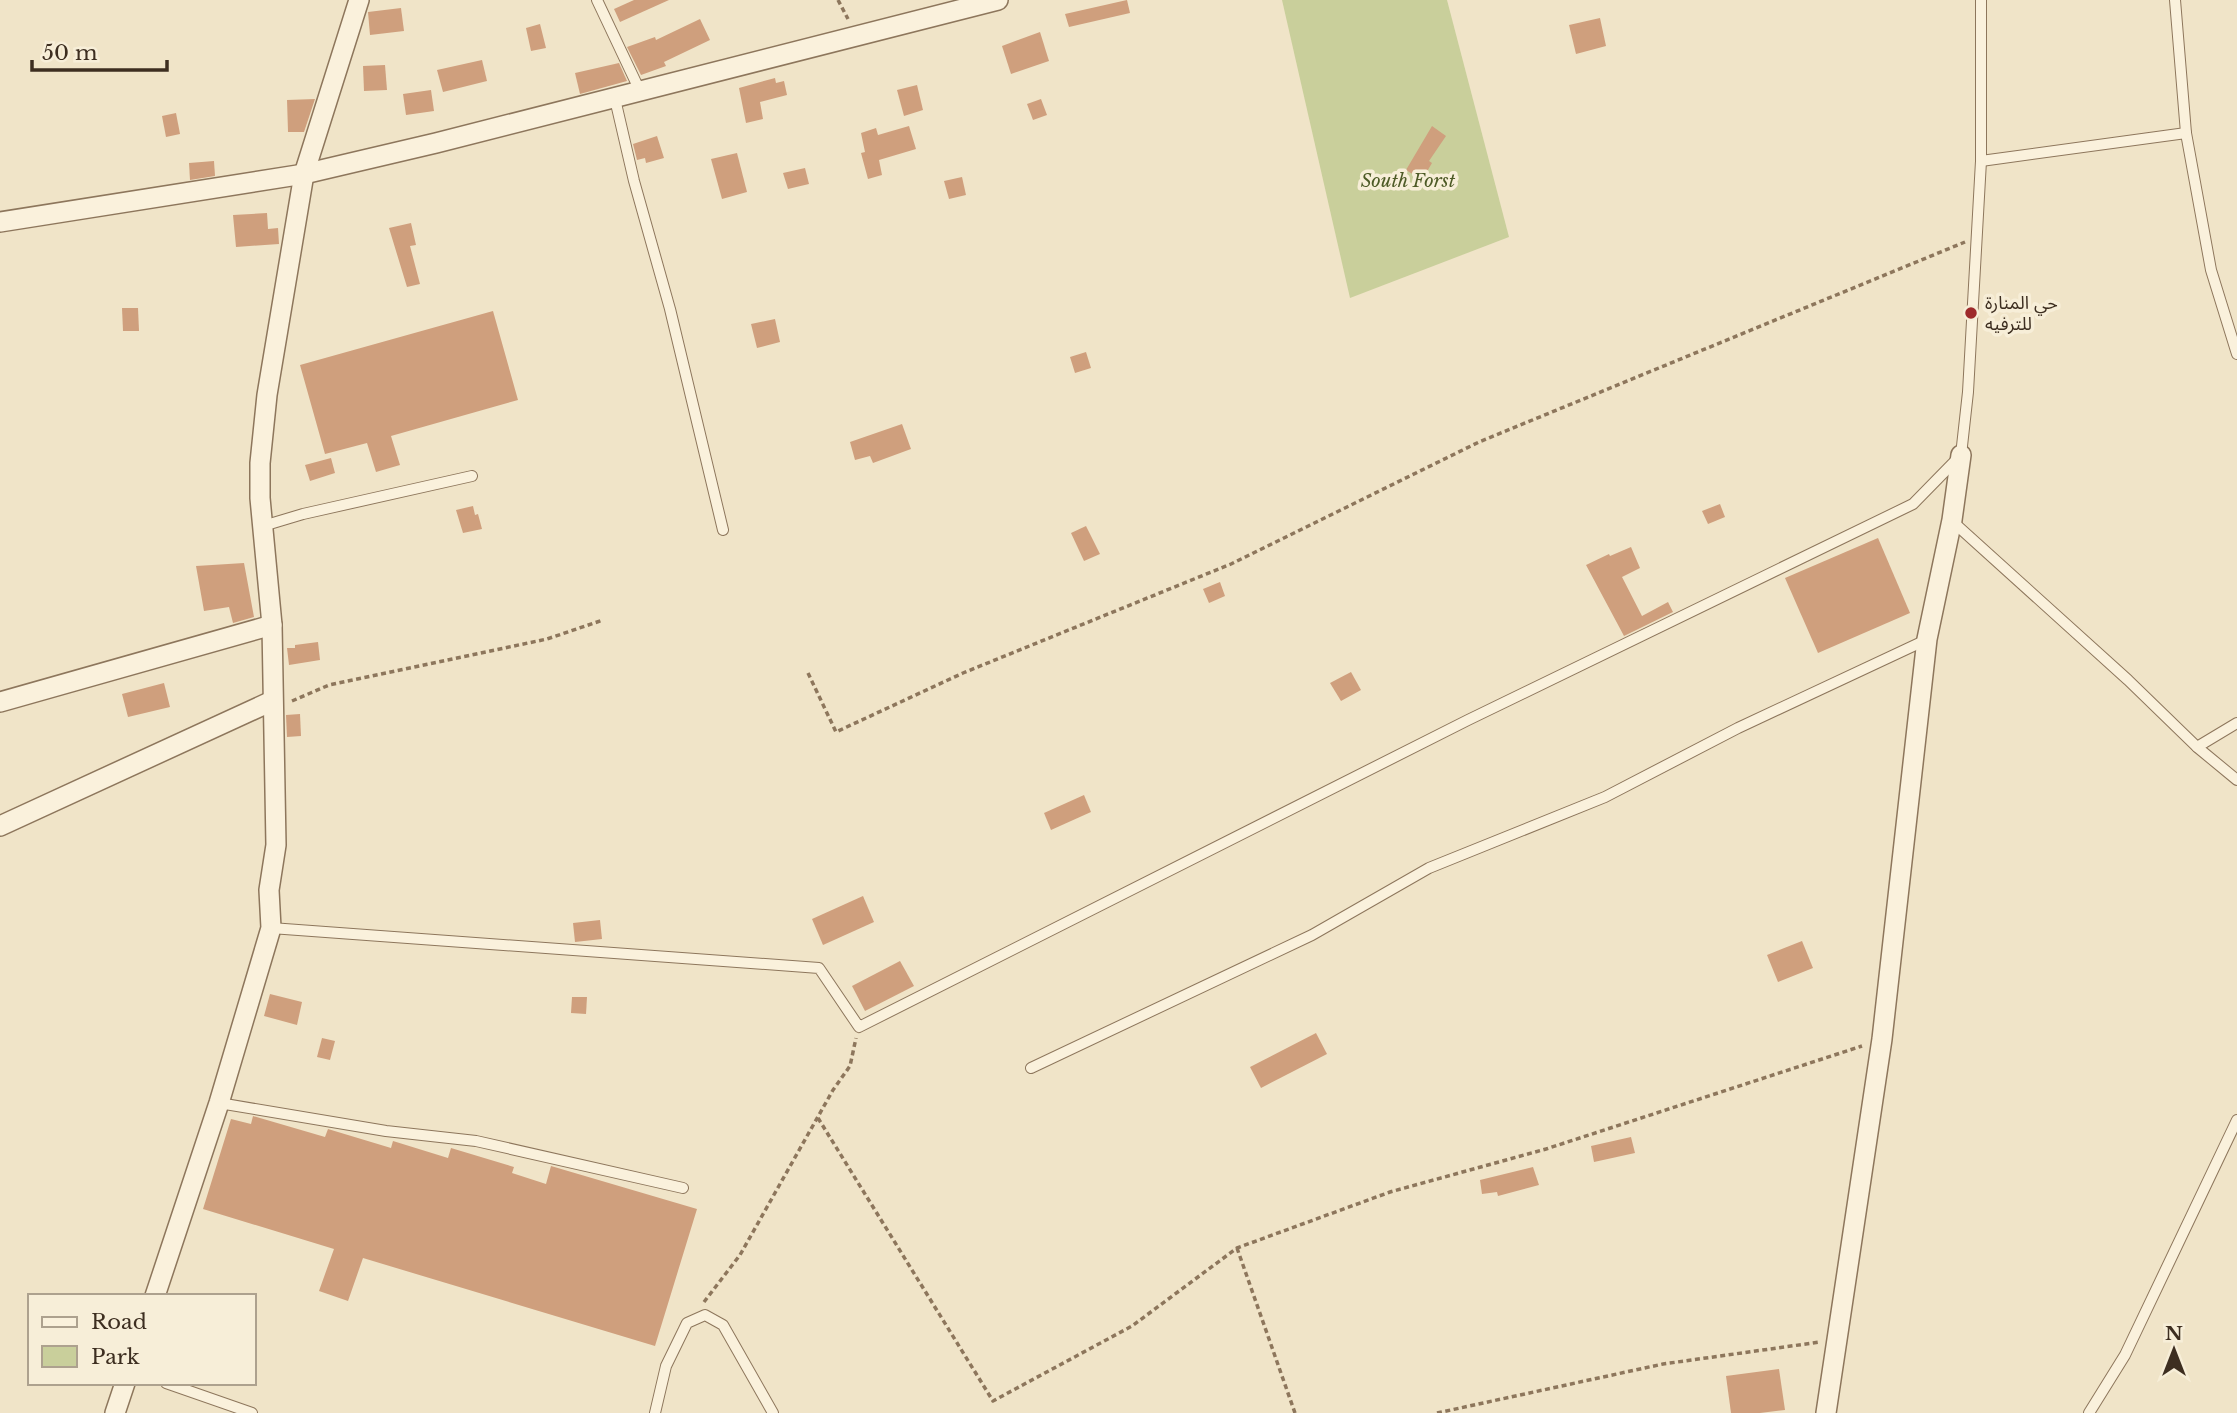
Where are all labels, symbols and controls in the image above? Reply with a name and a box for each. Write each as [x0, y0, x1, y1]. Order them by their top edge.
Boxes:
scale bar [32, 28, 166, 72]
text: 50 m [42, 40, 98, 66]
park label: South Forst [1361, 170, 1456, 192]
place label: حي المنارة للترفيه [1985, 292, 2058, 335]
marker: حي المنارة للترفيه [1963, 305, 1979, 321]
legend [28, 1294, 256, 1385]
text: Road [91, 1309, 147, 1335]
north arrow [2139, 1315, 2209, 1385]
text: N [2165, 1322, 2183, 1345]
text: Park [91, 1344, 140, 1370]

